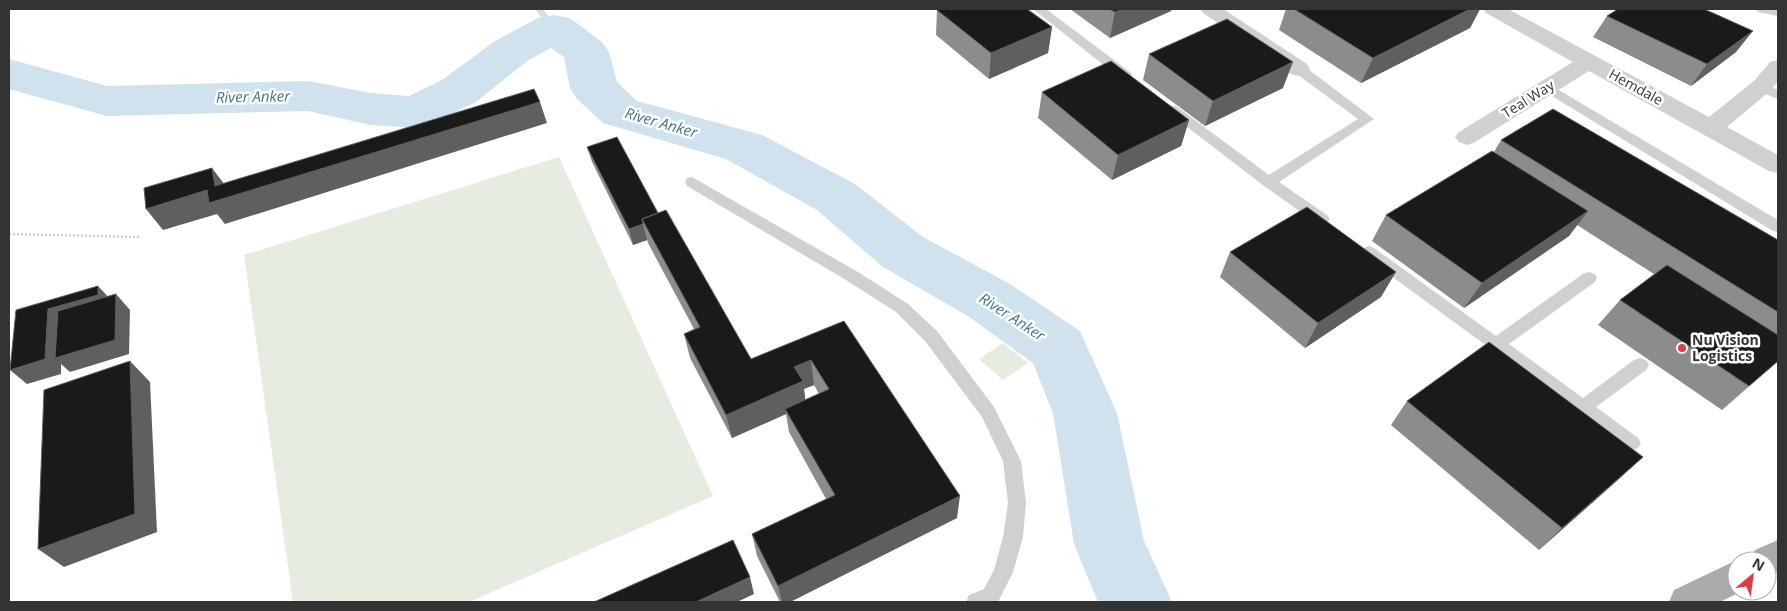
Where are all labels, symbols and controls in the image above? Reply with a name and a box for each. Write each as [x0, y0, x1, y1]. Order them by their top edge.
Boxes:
street label: Hemdale [1606, 64, 1667, 109]
street label: Teal Way [1498, 75, 1558, 122]
water label: River Anker [216, 85, 291, 107]
water label: River Anker [623, 102, 701, 142]
water label: River Anker [976, 288, 1050, 345]
place label: Nu Vision Logistics [1692, 330, 1759, 365]
marker: Nu Vision Logistics [1676, 342, 1688, 354]
north arrow [1727, 551, 1777, 601]
text: N [1749, 553, 1768, 575]

